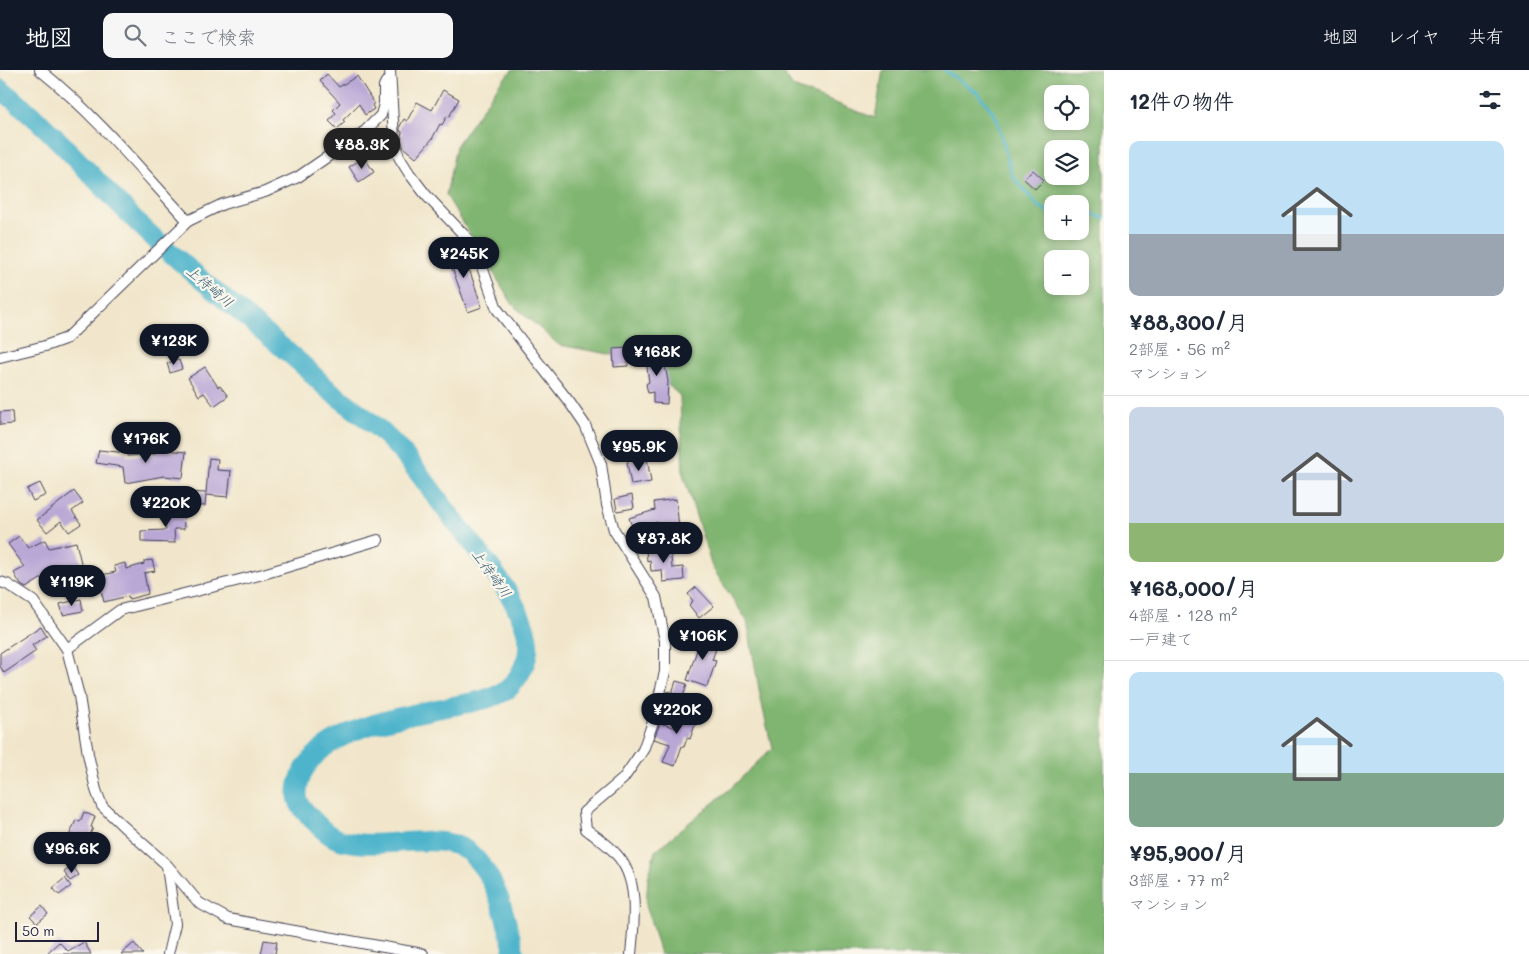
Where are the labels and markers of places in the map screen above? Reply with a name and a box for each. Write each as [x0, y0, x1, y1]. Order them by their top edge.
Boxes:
pin: ¥88.3K [321, 128, 403, 170]
pin: ¥245K [429, 236, 499, 279]
pin: ¥123K [139, 324, 209, 366]
pin: ¥168K [622, 334, 692, 377]
pin: ¥176K [111, 422, 181, 464]
pin: ¥95.9K [598, 430, 680, 472]
pin: ¥220K [131, 486, 201, 528]
pin: ¥87.8K [623, 522, 705, 564]
pin: ¥119K [37, 564, 107, 607]
pin: ¥106K [668, 618, 738, 661]
pin: ¥220K [642, 692, 712, 735]
pin: ¥96.6K [31, 832, 113, 874]

